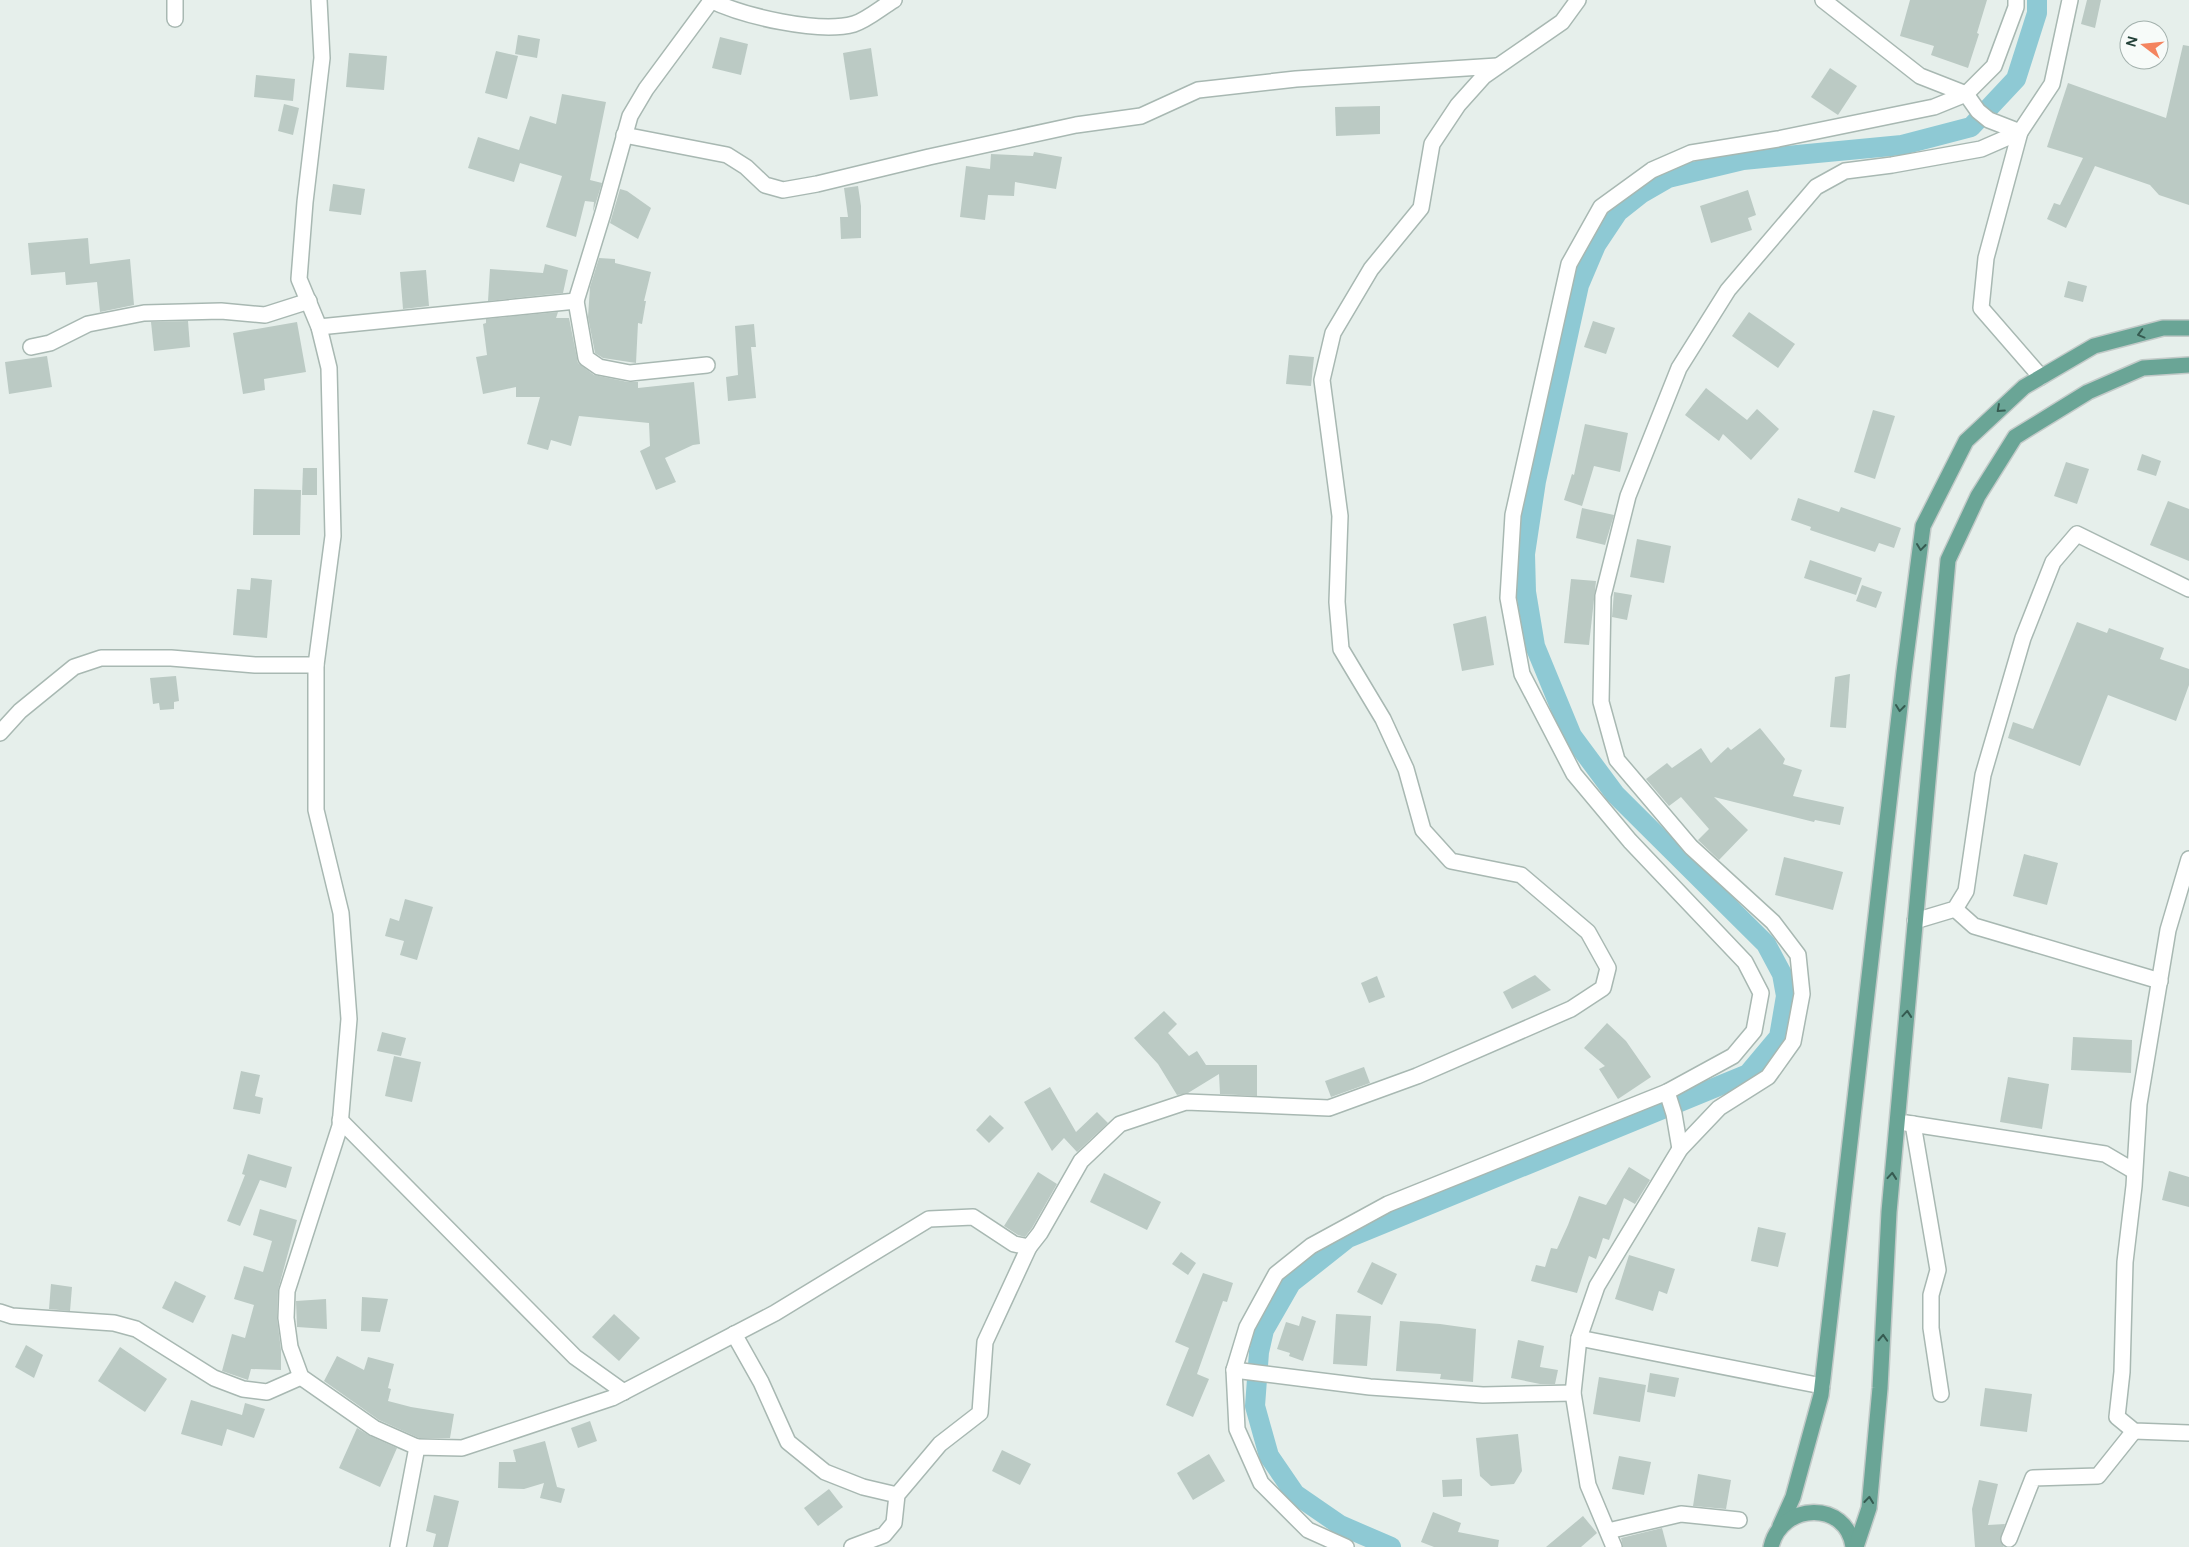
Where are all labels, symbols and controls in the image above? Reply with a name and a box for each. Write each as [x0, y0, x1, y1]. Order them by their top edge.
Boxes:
north arrow [2119, 20, 2169, 70]
text: N [2121, 34, 2142, 49]
one-way arrow [2137, 328, 2145, 339]
one-way arrow [1996, 403, 2005, 412]
one-way arrow [1916, 542, 1926, 551]
one-way arrow [1895, 704, 1906, 712]
one-way arrow [1901, 1010, 1912, 1018]
one-way arrow [1886, 1172, 1897, 1180]
one-way arrow [1877, 1334, 1888, 1342]
one-way arrow [1863, 1496, 1874, 1504]

